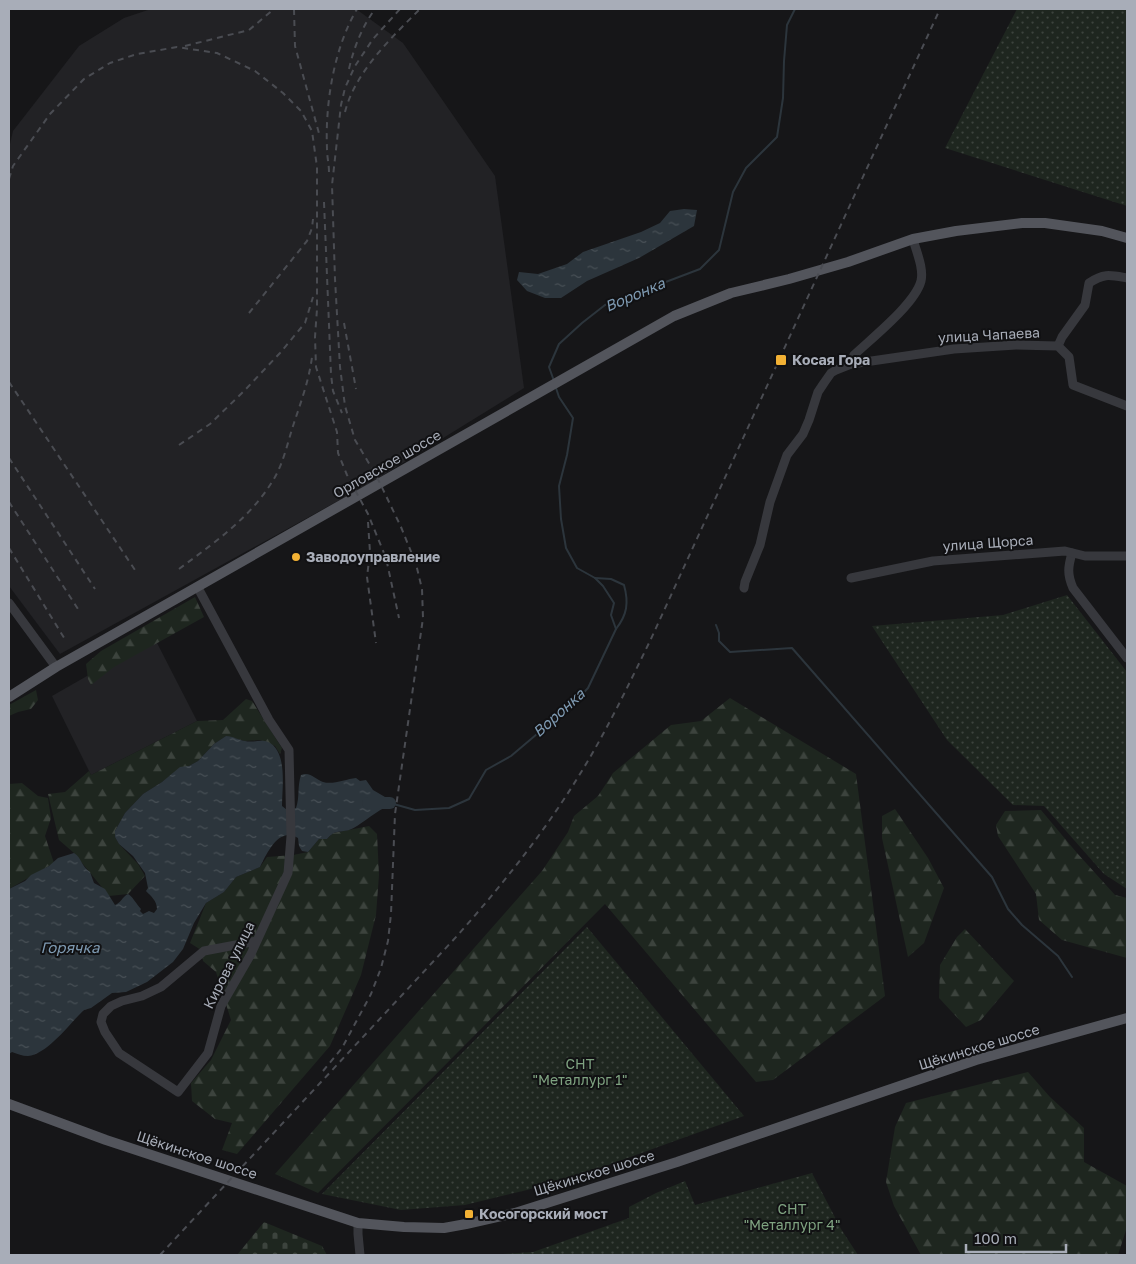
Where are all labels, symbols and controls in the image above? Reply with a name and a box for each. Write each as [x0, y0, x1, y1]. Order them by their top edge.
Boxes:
water label: Воронка [602, 273, 668, 315]
street label: улица Чапаева [938, 323, 1040, 346]
place label: Косая Гора [792, 351, 870, 368]
marker: Косая Гора [774, 353, 788, 367]
street label: Орловское шоссе [330, 426, 444, 501]
street label: улица Щорса [942, 531, 1034, 554]
place label: Заводоуправление [306, 548, 440, 565]
marker: Заводоуправление [290, 551, 302, 563]
water label: Воронка [529, 684, 588, 740]
street label: Кирова улица [199, 918, 258, 1011]
water label: Горячка [41, 938, 100, 956]
street label: Щёкинское шоссе [916, 1020, 1041, 1073]
park label: СНТ "Металлург 1" [533, 1055, 628, 1088]
street label: Щёкинское шоссе [135, 1127, 260, 1182]
street label: Щёкинское шоссе [531, 1146, 656, 1199]
park label: СНТ "Металлург 4" [744, 1200, 840, 1233]
place label: Косогорский мост [479, 1205, 608, 1222]
marker: Косогорский мост [463, 1208, 475, 1220]
scale bar [966, 1222, 1066, 1254]
text: 100 m [974, 1229, 1017, 1247]

